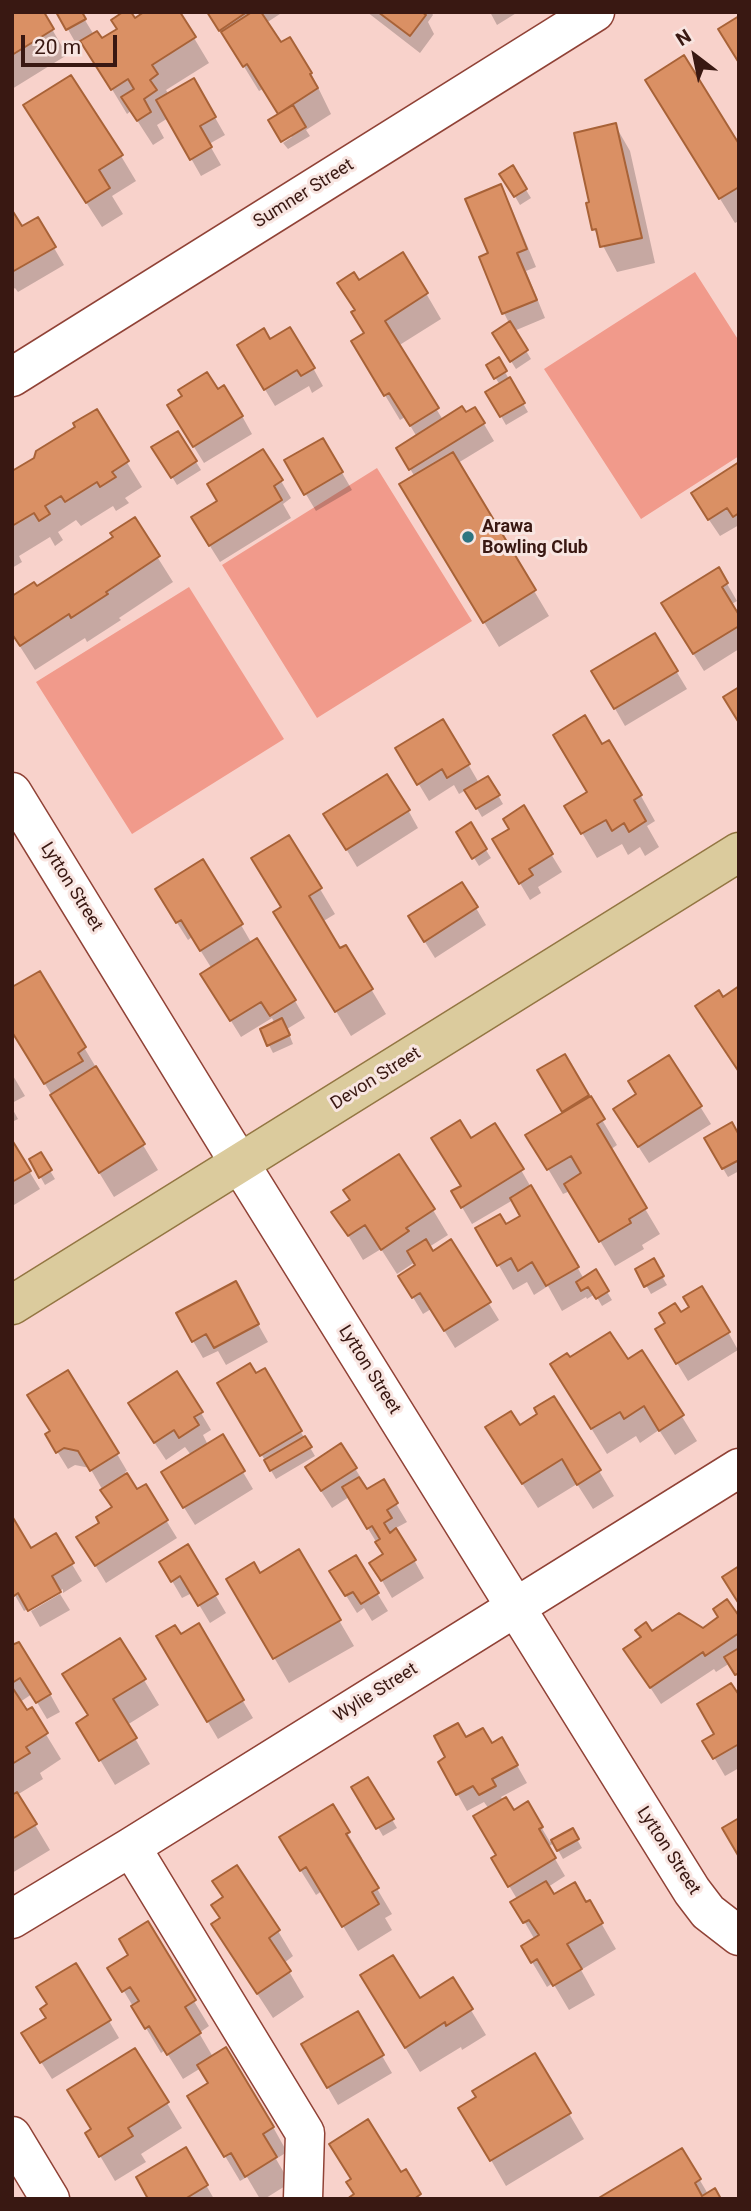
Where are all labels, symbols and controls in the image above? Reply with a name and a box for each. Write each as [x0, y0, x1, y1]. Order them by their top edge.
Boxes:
scale bar [24, 21, 121, 65]
north arrow [660, 21, 730, 91]
text: N [672, 24, 695, 51]
text: 20 m [34, 35, 81, 59]
street label: Sumner Street [250, 155, 358, 233]
place label: Arawa Bowling Club [482, 516, 588, 558]
marker: Arawa Bowling Club [460, 529, 476, 545]
street label: Lytton Street [35, 839, 107, 935]
street label: Devon Street [327, 1043, 425, 1115]
street label: Lytton Street [333, 1322, 405, 1418]
street label: Wylie Street [330, 1659, 422, 1727]
street label: Lytton Street [631, 1803, 705, 1899]

